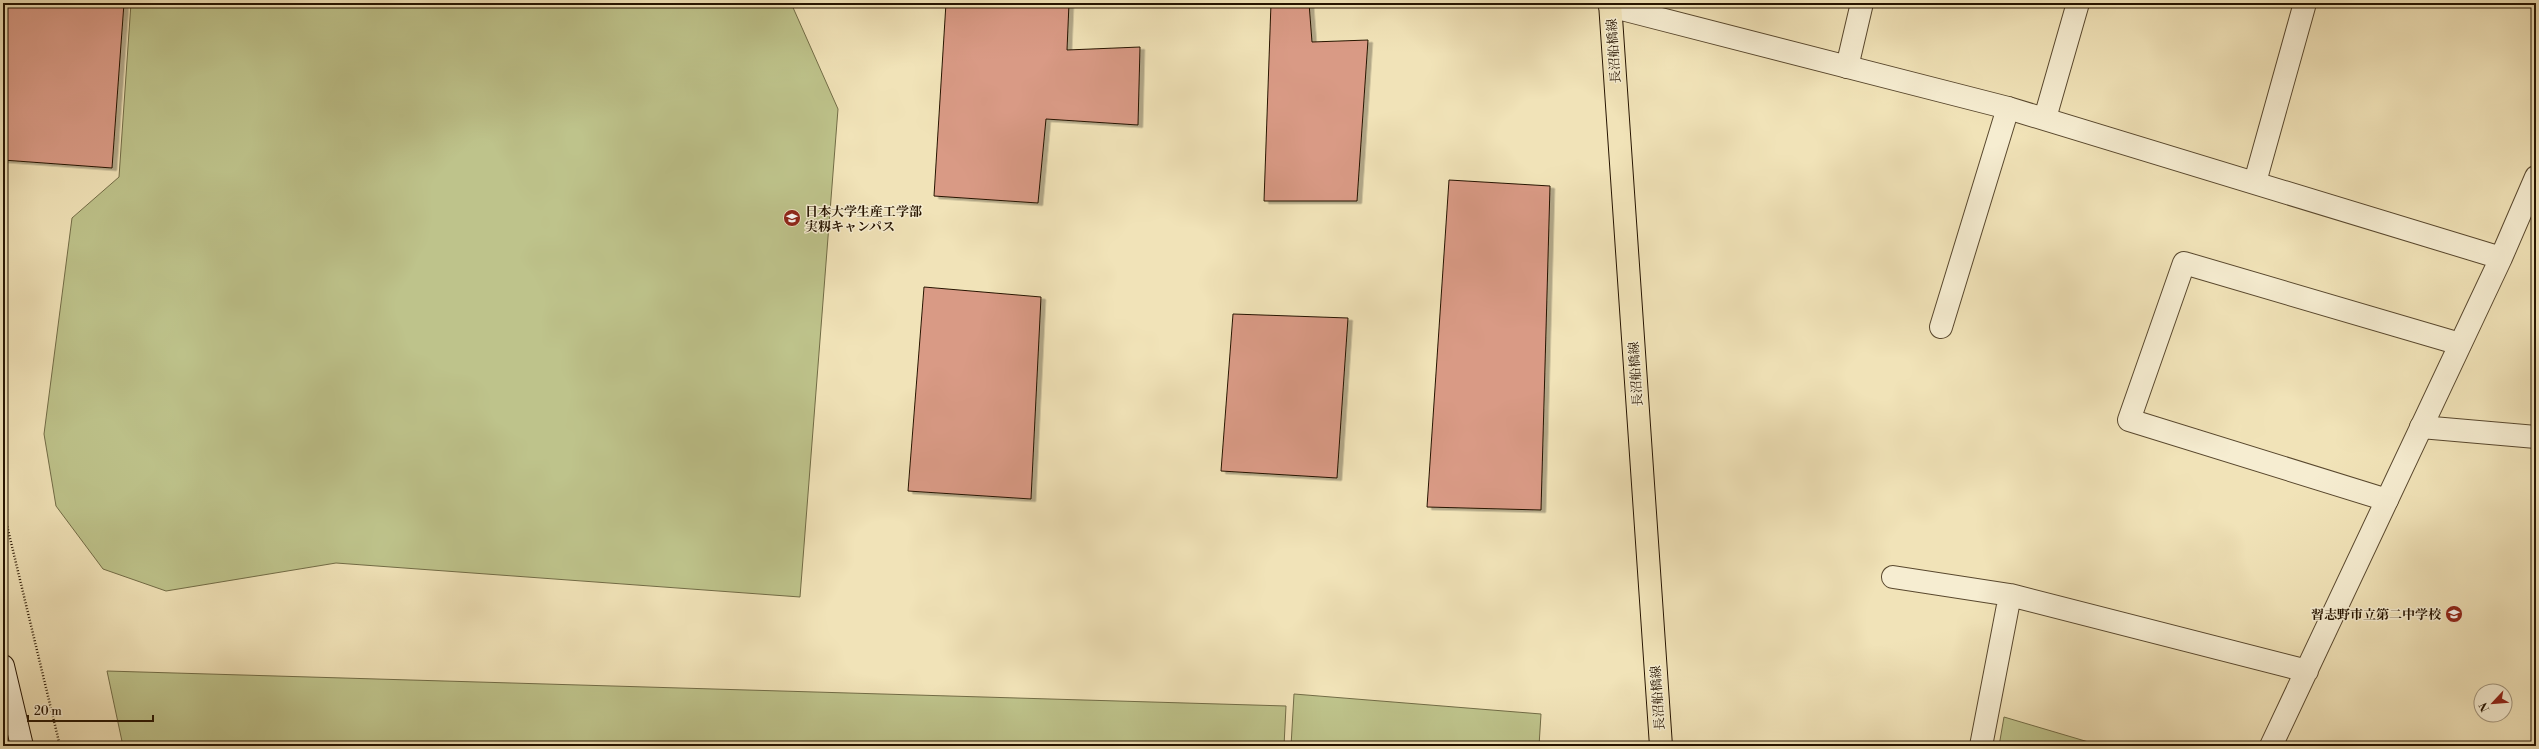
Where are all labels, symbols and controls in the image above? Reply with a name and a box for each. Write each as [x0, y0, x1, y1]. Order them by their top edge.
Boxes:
street label: 長沼船橋線 [1604, 18, 1624, 84]
place label: 日本大学生産工学部 実籾キャンパス [805, 204, 922, 235]
school or university icon: 日本大学生産工学部 実籾キャンパス [782, 208, 802, 228]
street label: 長沼船橋線 [1626, 341, 1646, 407]
school or university icon: 習志野市立第二中学校 [2444, 604, 2464, 624]
place label: 習志野市立第二中学校 [2311, 607, 2442, 623]
street label: 長沼船橋線 [1648, 665, 1668, 731]
north arrow [2473, 683, 2513, 723]
scale bar [28, 697, 153, 723]
text: N [2477, 700, 2493, 714]
text: 20 m [34, 704, 62, 719]

